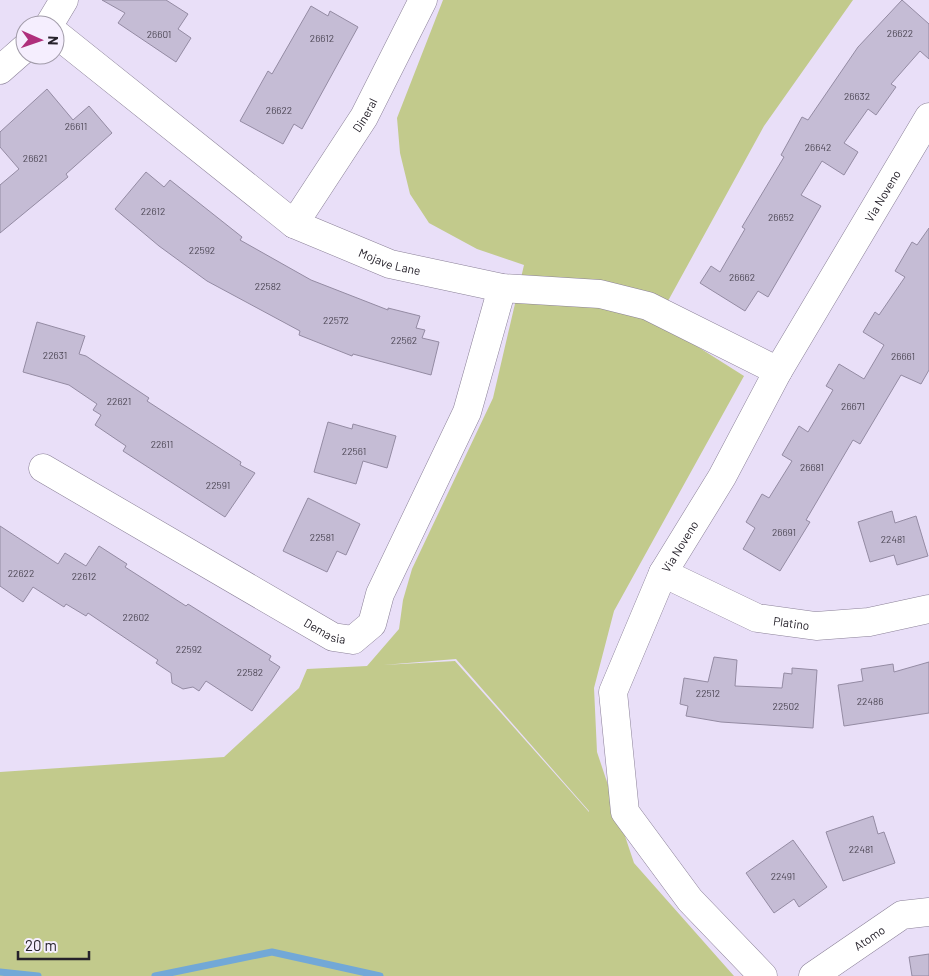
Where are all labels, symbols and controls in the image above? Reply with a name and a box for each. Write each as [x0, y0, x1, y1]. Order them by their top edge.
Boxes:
north arrow [15, 15, 65, 65]
house number: 26622 [887, 27, 913, 39]
house number: 26601 [147, 28, 171, 40]
house number: 26612 [310, 32, 334, 44]
text: N [45, 36, 62, 45]
house number: 26632 [844, 90, 870, 102]
street label: Dineral [349, 96, 379, 134]
house number: 26622 [266, 104, 292, 116]
house number: 26611 [65, 120, 87, 132]
house number: 26642 [805, 141, 831, 153]
house number: 26621 [23, 152, 47, 164]
street label: Via Noveno [861, 167, 903, 224]
house number: 22612 [141, 205, 165, 217]
house number: 26652 [768, 211, 794, 223]
house number: 22592 [189, 244, 215, 256]
street label: Mojave Lane [357, 245, 422, 277]
house number: 26662 [729, 271, 755, 283]
house number: 22582 [255, 280, 281, 292]
house number: 22572 [323, 314, 349, 326]
house number: 22562 [391, 334, 417, 346]
house number: 22631 [43, 349, 67, 361]
house number: 26661 [891, 350, 915, 362]
house number: 22621 [107, 395, 131, 407]
house number: 26671 [841, 400, 865, 412]
house number: 22611 [151, 438, 173, 450]
house number: 22561 [342, 445, 366, 457]
house number: 26681 [800, 461, 824, 473]
house number: 22591 [206, 479, 230, 491]
street label: Via Noveno [658, 518, 701, 574]
house number: 26691 [772, 526, 796, 538]
house number: 22581 [310, 531, 334, 543]
house number: 22481 [881, 533, 905, 545]
house number: 22622 [8, 567, 34, 579]
house number: 22612 [72, 570, 96, 582]
house number: 22602 [123, 611, 149, 623]
street label: Platino [773, 613, 810, 632]
street label: Demasia [302, 615, 347, 646]
house number: 22592 [176, 643, 202, 655]
house number: 22582 [237, 666, 263, 678]
house number: 22512 [696, 687, 720, 699]
house number: 22486 [857, 695, 883, 707]
house number: 22502 [773, 700, 799, 712]
house number: 22481 [849, 843, 873, 855]
house number: 22491 [771, 870, 795, 882]
street label: Atomo [851, 922, 887, 953]
scale bar [18, 928, 89, 960]
text: 20 m [25, 936, 57, 954]

